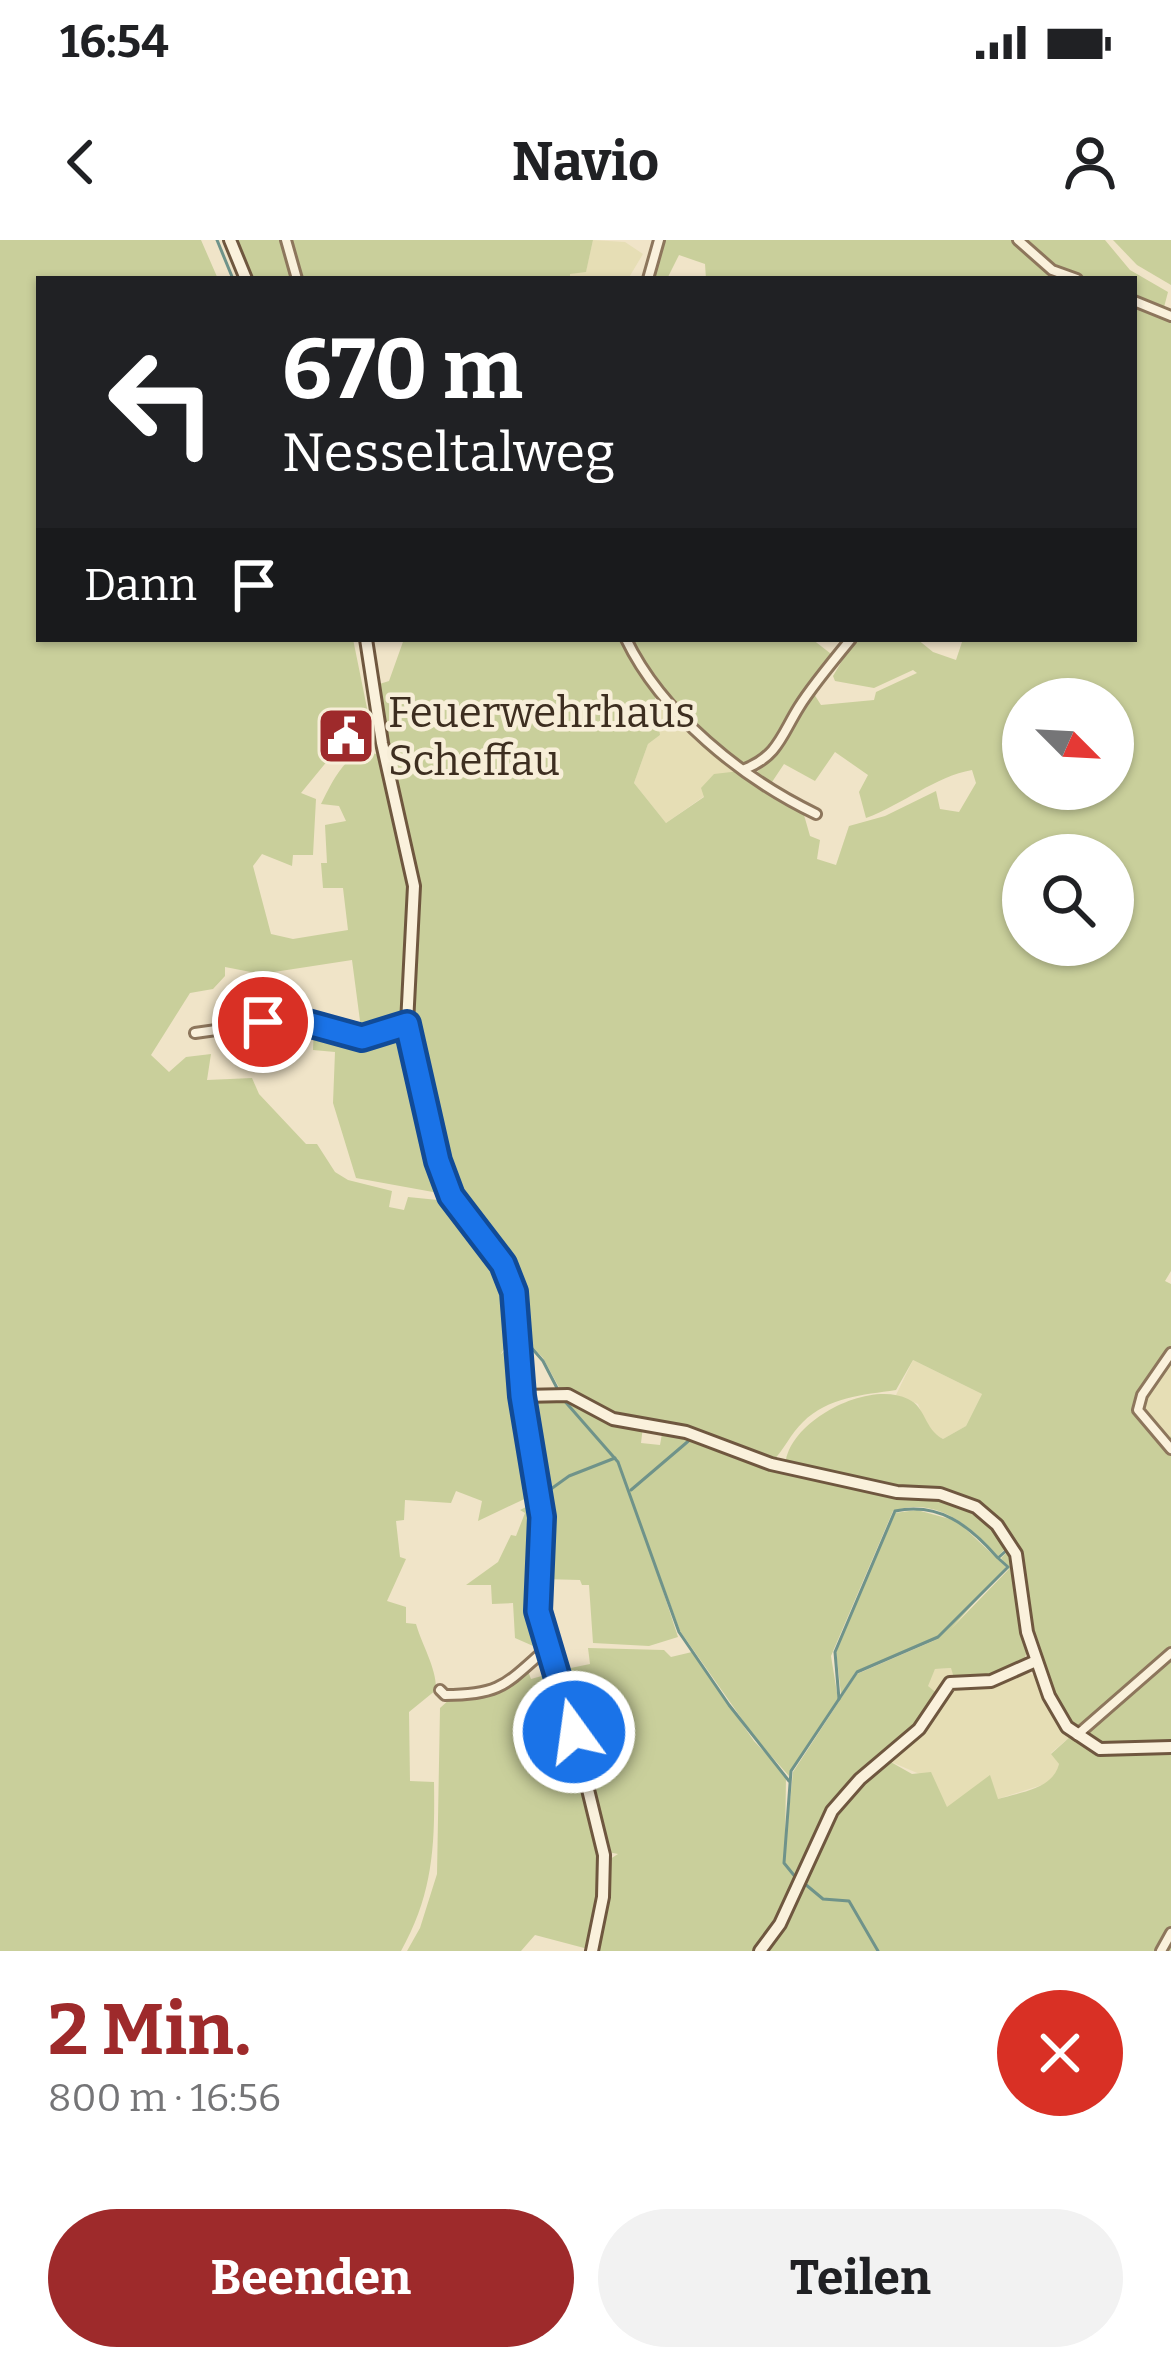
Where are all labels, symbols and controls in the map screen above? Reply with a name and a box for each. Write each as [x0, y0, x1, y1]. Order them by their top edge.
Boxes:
text: 16:54 [60, 15, 169, 69]
icon: back [48, 129, 114, 195]
icon: person [1057, 129, 1123, 195]
text: Navio [512, 130, 659, 194]
text: 670 m [282, 319, 523, 420]
icon: left [84, 324, 240, 480]
text: Nesseltalweg [282, 421, 615, 485]
icon: arrive [221, 552, 287, 618]
text: Dann [84, 558, 197, 612]
north arrow [1002, 678, 1134, 810]
map controls [1002, 678, 1134, 966]
place label: Feuerwehrhaus Scheffau [388, 688, 695, 786]
public building icon: Feuerwehrhaus Scheffau [315, 705, 377, 767]
button: search [1002, 834, 1134, 966]
pin [212, 971, 314, 1073]
icon: arrive [230, 989, 296, 1055]
position arrow [511, 1669, 637, 1795]
text: 2 Min. [48, 1987, 251, 2073]
button: close [997, 1990, 1123, 2116]
text: 800 m · 16:56 [48, 2075, 281, 2121]
button: Beenden [48, 2209, 574, 2347]
button: Teilen [598, 2209, 1123, 2347]

